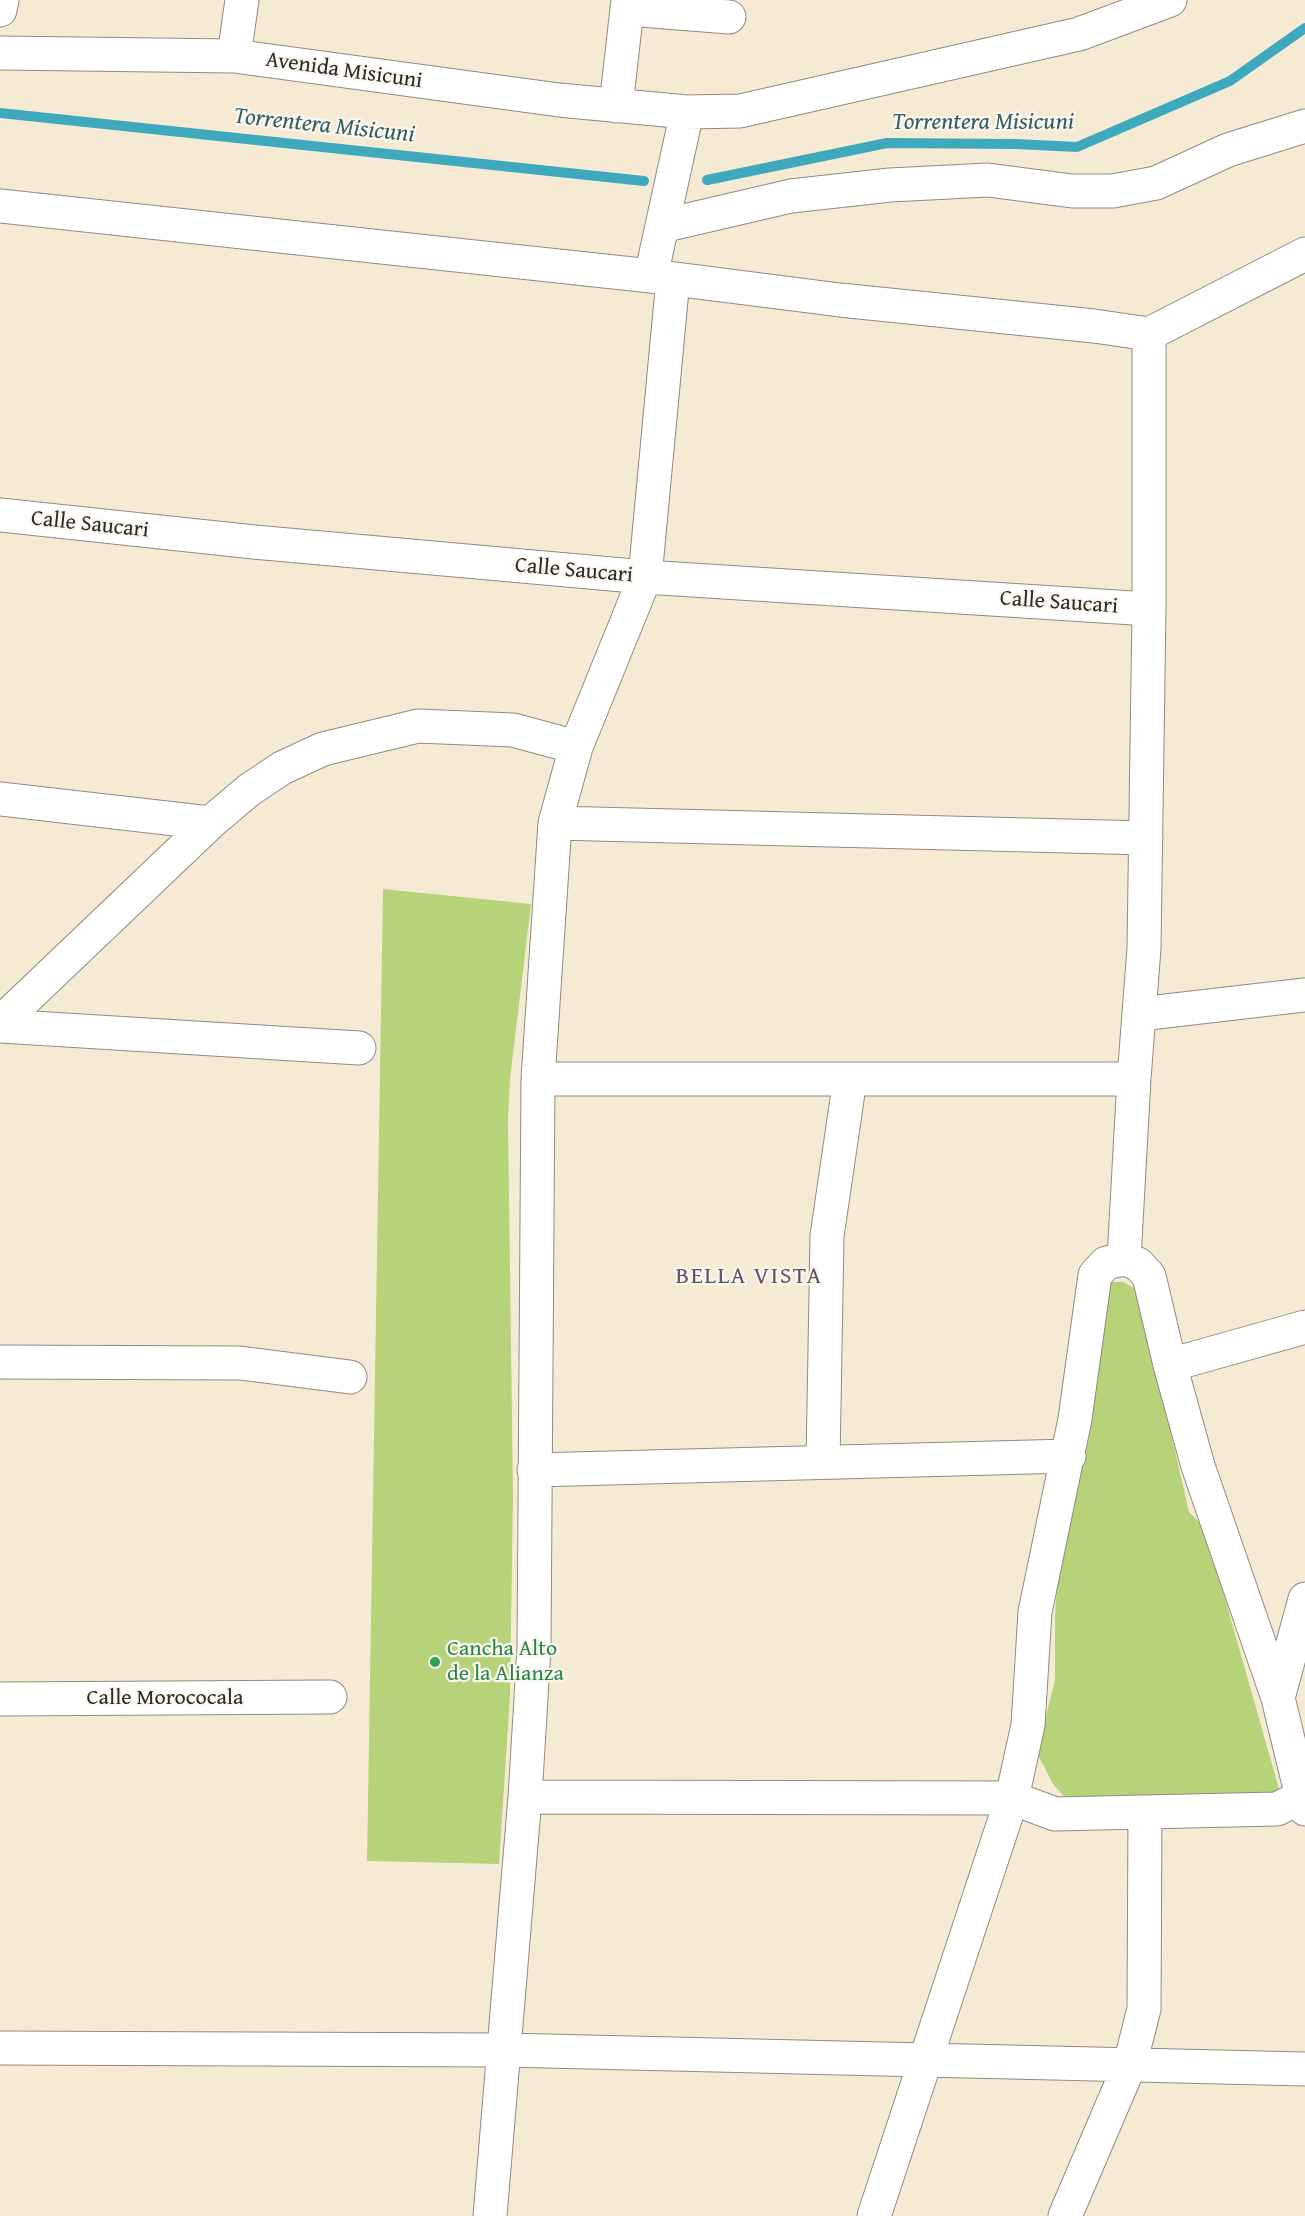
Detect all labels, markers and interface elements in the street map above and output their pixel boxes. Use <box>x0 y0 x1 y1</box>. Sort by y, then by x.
street label: Avenida Misicuni <box>264 47 424 95</box>
water label: Torrentera Misicuni <box>232 102 416 150</box>
water label: Torrentera Misicuni <box>892 109 1074 137</box>
street label: Calle Saucari <box>30 506 150 544</box>
street label: Calle Saucari <box>514 553 634 589</box>
street label: Calle Saucari <box>999 586 1119 620</box>
district label: BELLA VISTA <box>676 1263 822 1291</box>
place label: Cancha Alto de la Alianza <box>447 1636 564 1688</box>
marker: Cancha Alto de la Alianza <box>428 1655 442 1669</box>
street label: Calle Morococala <box>87 1685 243 1711</box>

